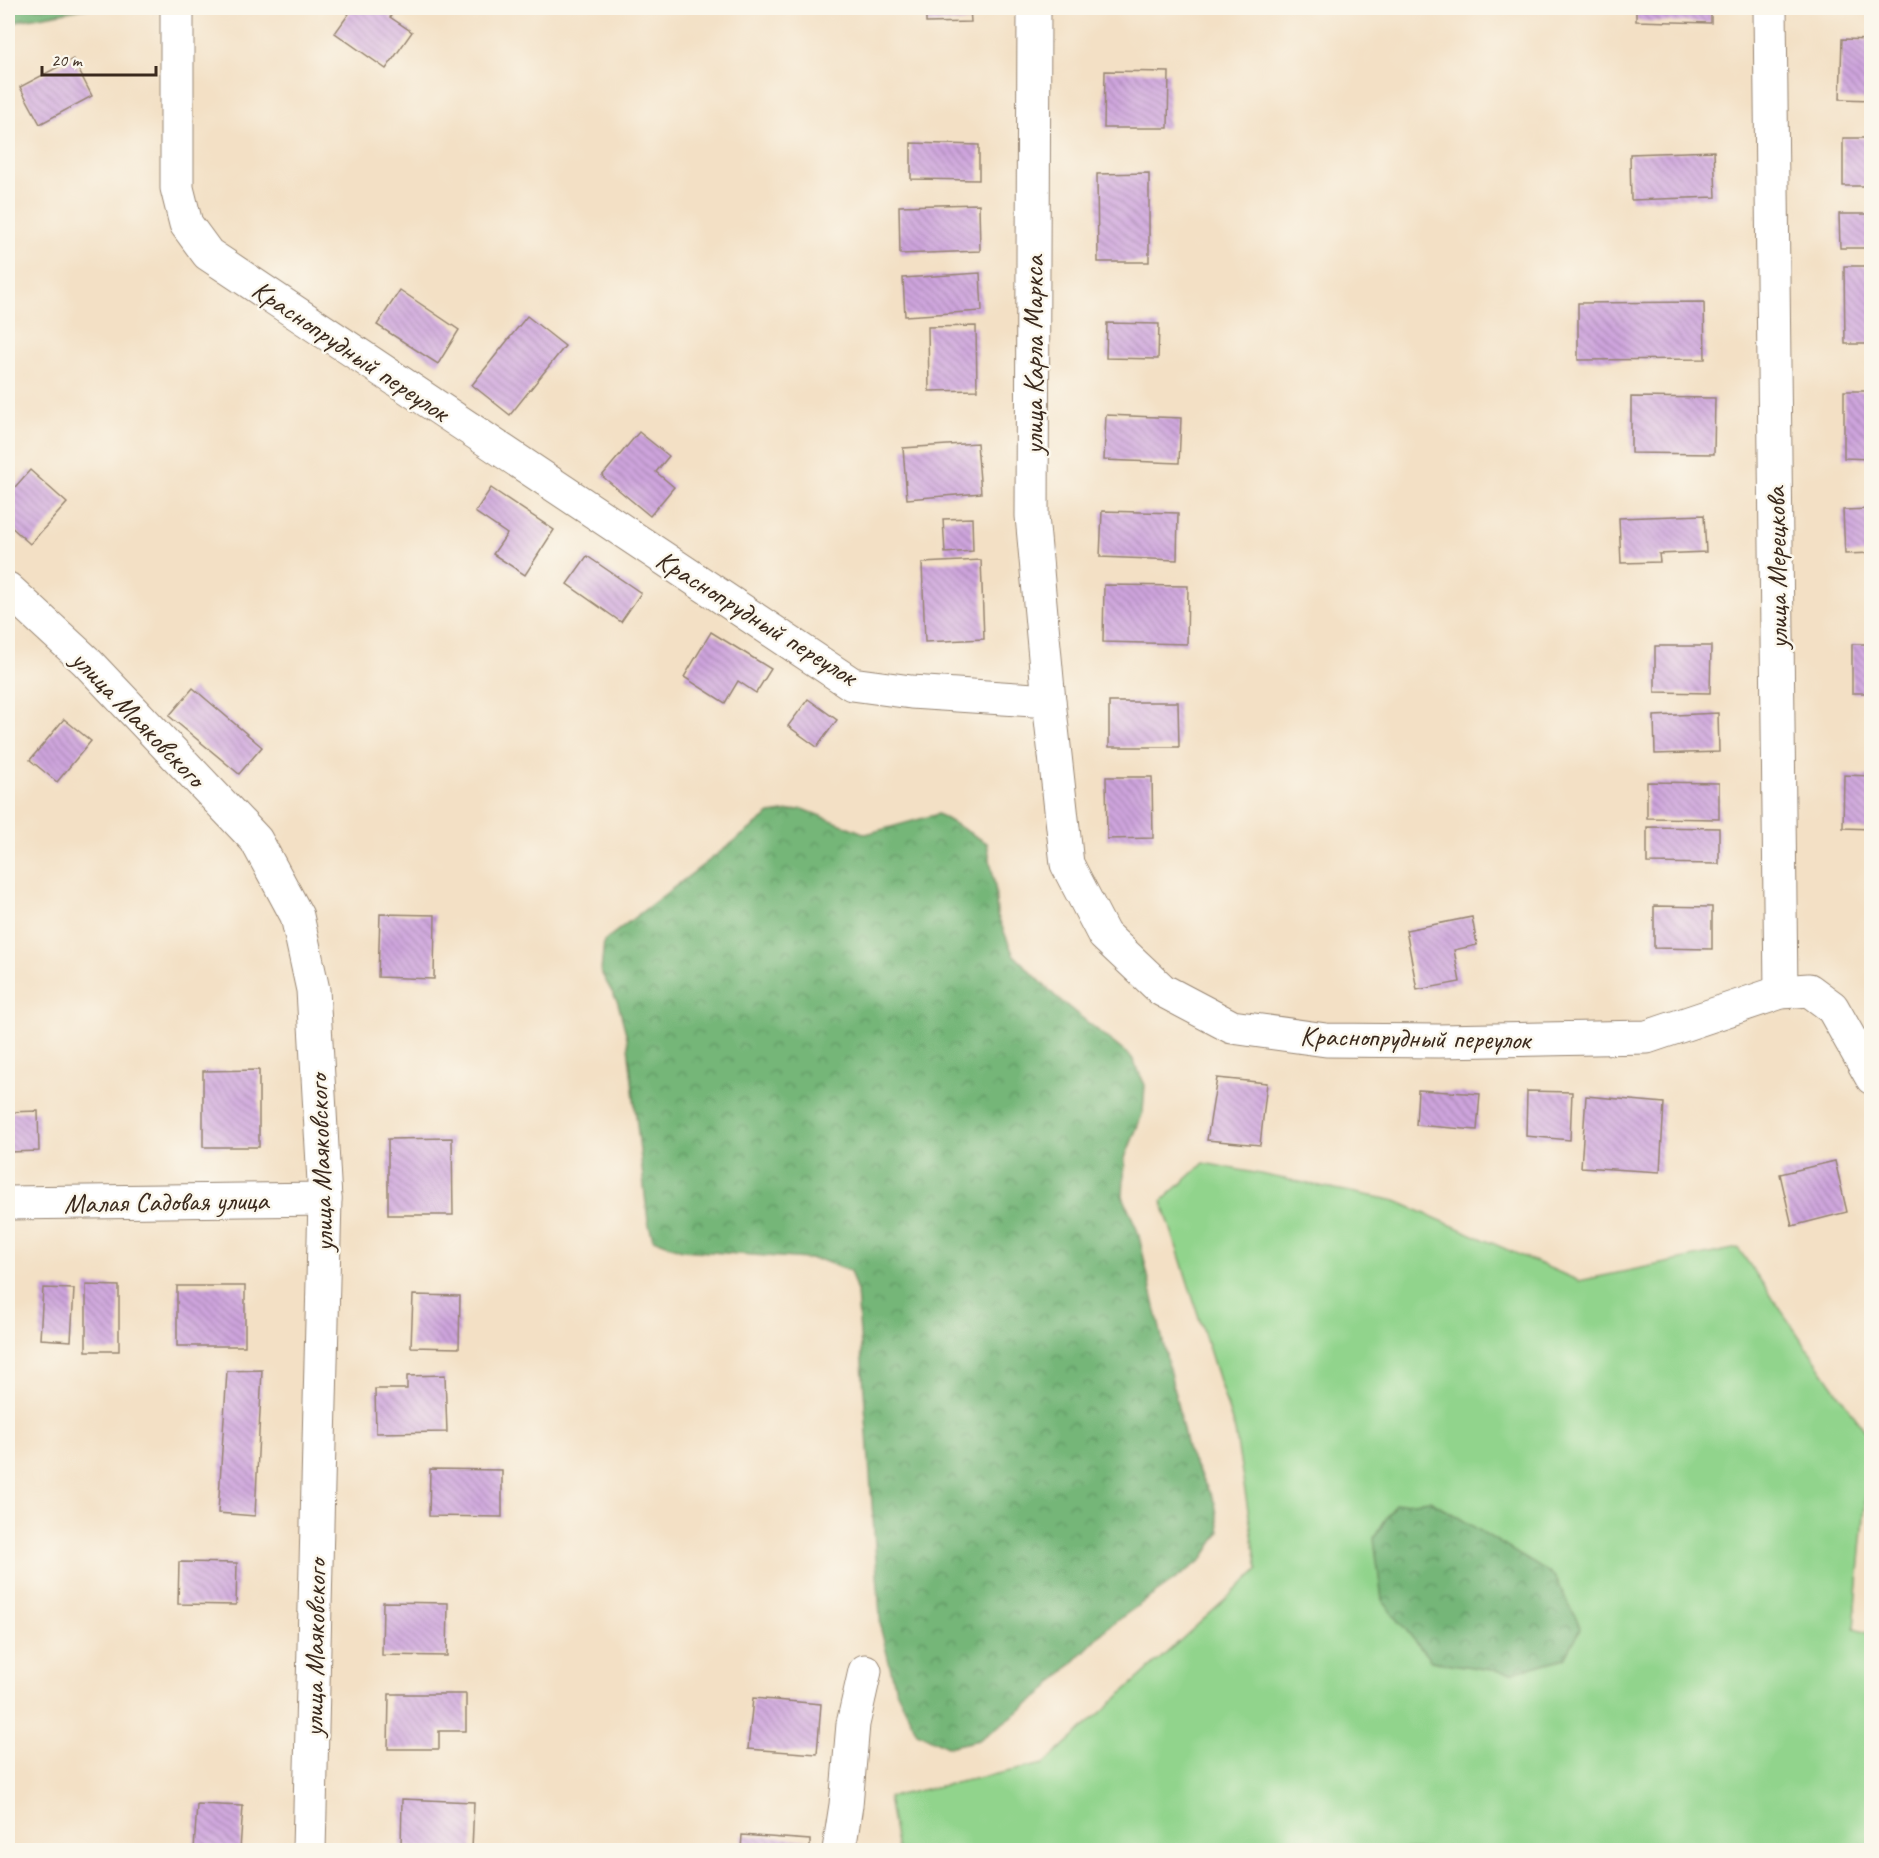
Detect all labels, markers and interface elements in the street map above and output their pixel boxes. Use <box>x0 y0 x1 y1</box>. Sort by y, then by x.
scale bar <box>42 39 156 77</box>
text: 20 m <box>51 49 84 71</box>
street label: улица Карла Маркса <box>1016 254 1051 456</box>
street label: Краснопрудный переулок <box>246 272 458 431</box>
street label: улица Мерецкова <box>1758 485 1795 651</box>
street label: Краснопрудный переулок <box>650 542 866 695</box>
street label: улица Маяковского <box>63 641 215 797</box>
street label: Краснопрудный переулок <box>1300 1018 1533 1057</box>
street label: улица Маяковского <box>300 1070 341 1254</box>
street label: Малая Садовая улица <box>63 1182 270 1221</box>
street label: улица Маяковского <box>295 1556 334 1739</box>

